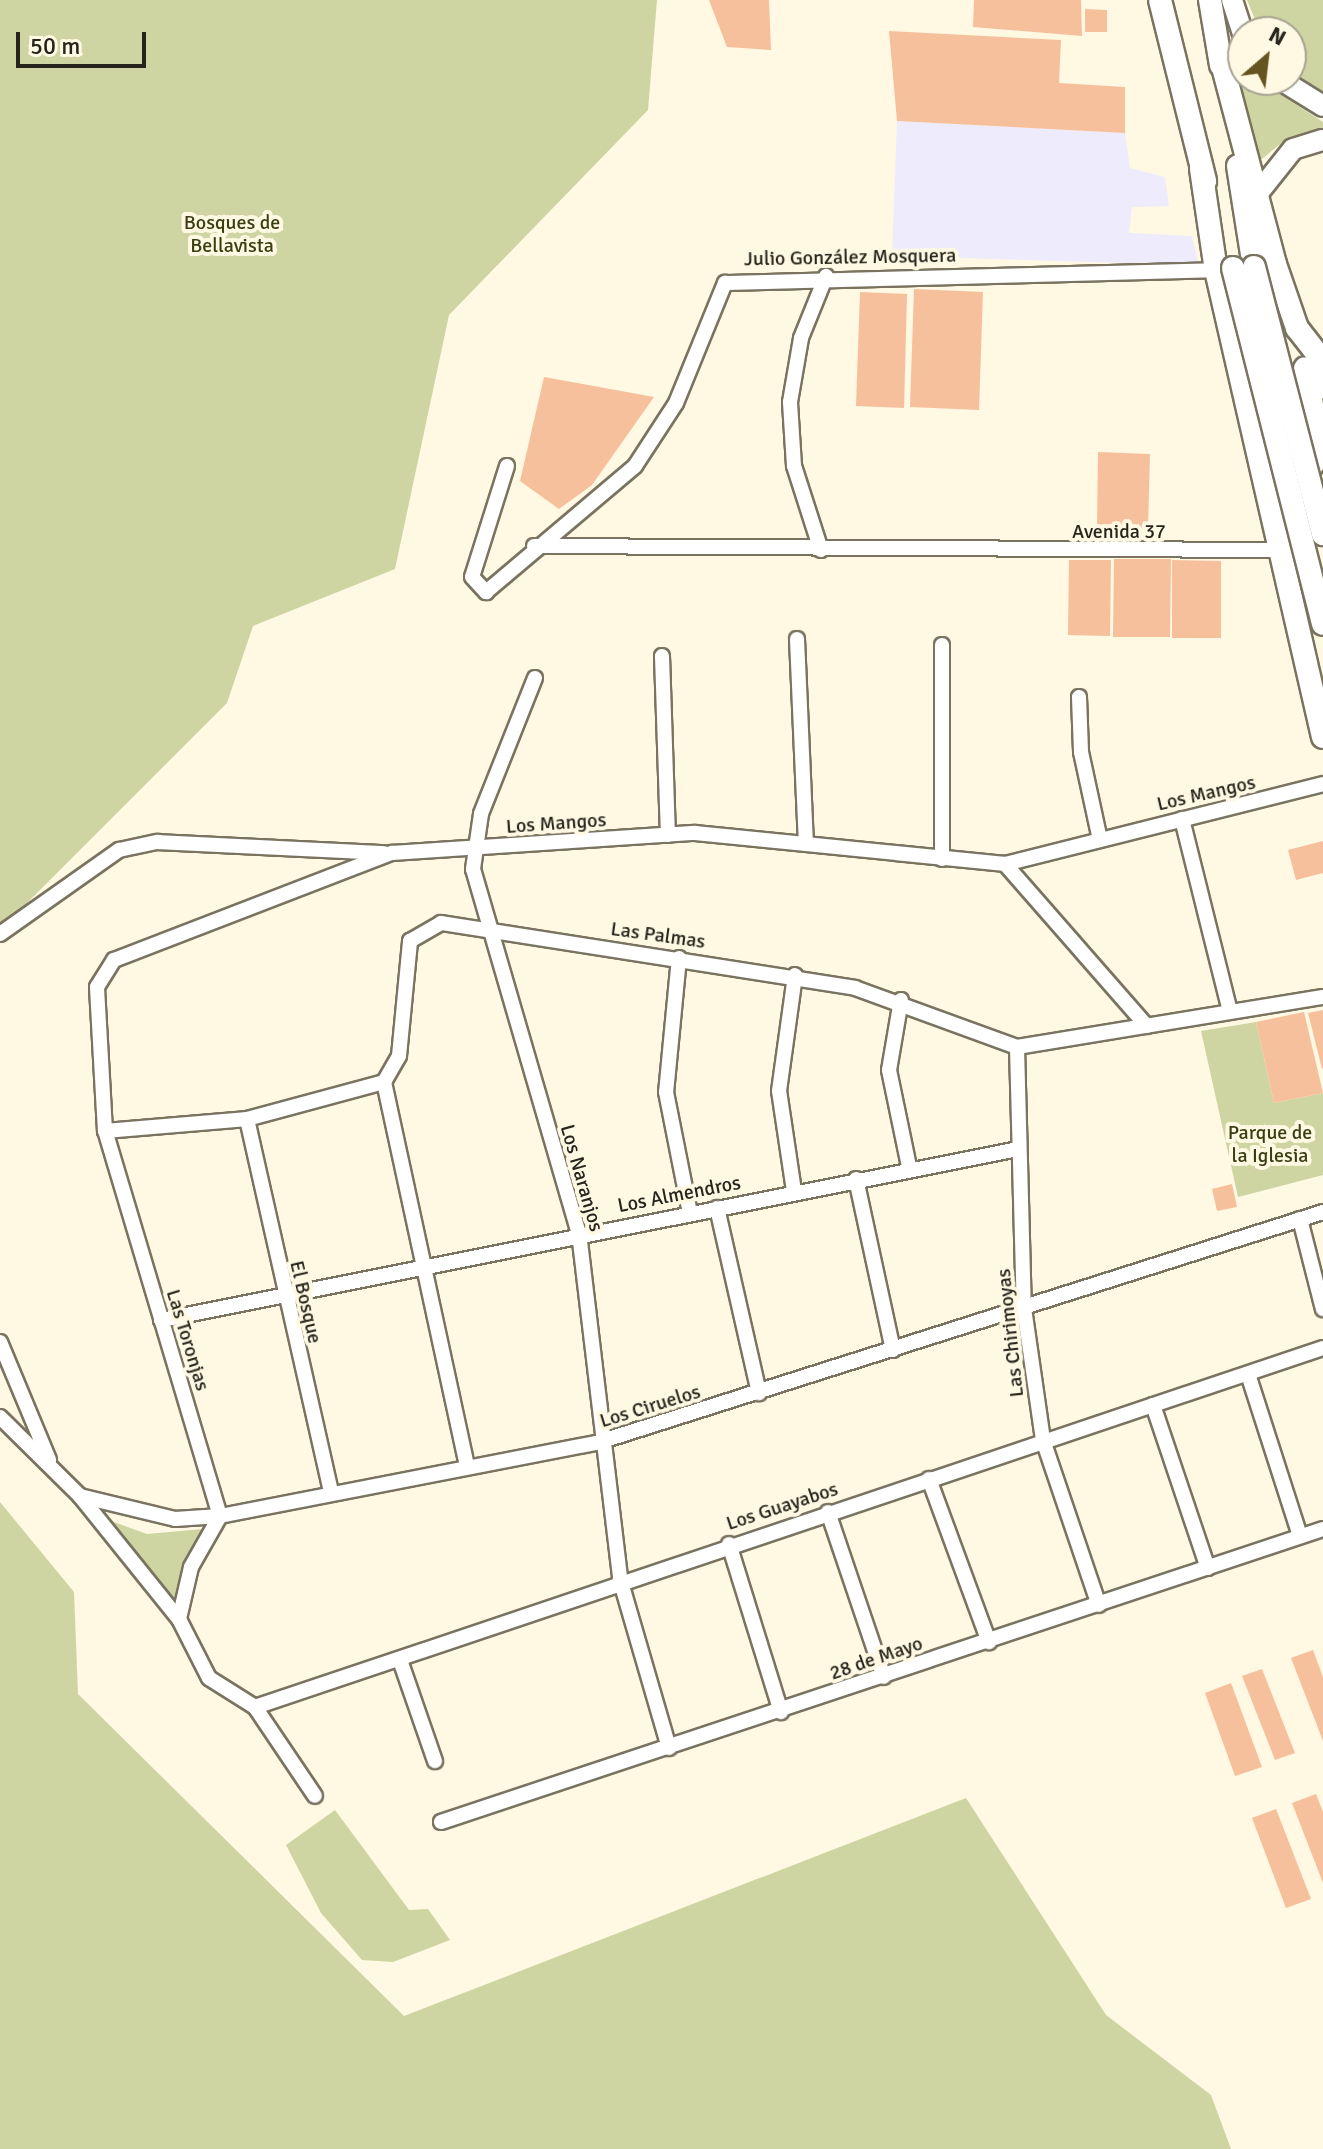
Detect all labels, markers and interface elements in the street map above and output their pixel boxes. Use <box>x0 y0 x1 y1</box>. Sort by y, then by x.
scale bar <box>20 16 150 66</box>
north arrow <box>1227 16 1307 96</box>
text: N <box>1264 21 1291 52</box>
text: 50 m <box>30 31 80 61</box>
park label: Bosques de Bellavista <box>184 210 280 257</box>
street label: Julio González Mosquera <box>744 243 956 271</box>
street label: Avenida 37 <box>1072 519 1166 543</box>
street label: Los Mangos <box>1154 770 1258 816</box>
street label: Los Mangos <box>505 808 607 838</box>
street label: Las Palmas <box>609 916 707 954</box>
park label: Parque de la Iglesia <box>1228 1121 1312 1168</box>
street label: Los Naranjos <box>555 1122 609 1234</box>
street label: Los Almendros <box>615 1170 743 1218</box>
street label: El Bosque <box>285 1258 327 1346</box>
street label: Las Chirimoyas <box>991 1268 1029 1398</box>
street label: Las Toronjas <box>161 1286 215 1394</box>
street label: Los Ciruelos <box>597 1379 703 1433</box>
street label: Los Guayabos <box>723 1477 841 1535</box>
street label: 28 de Mayo <box>826 1631 926 1685</box>

